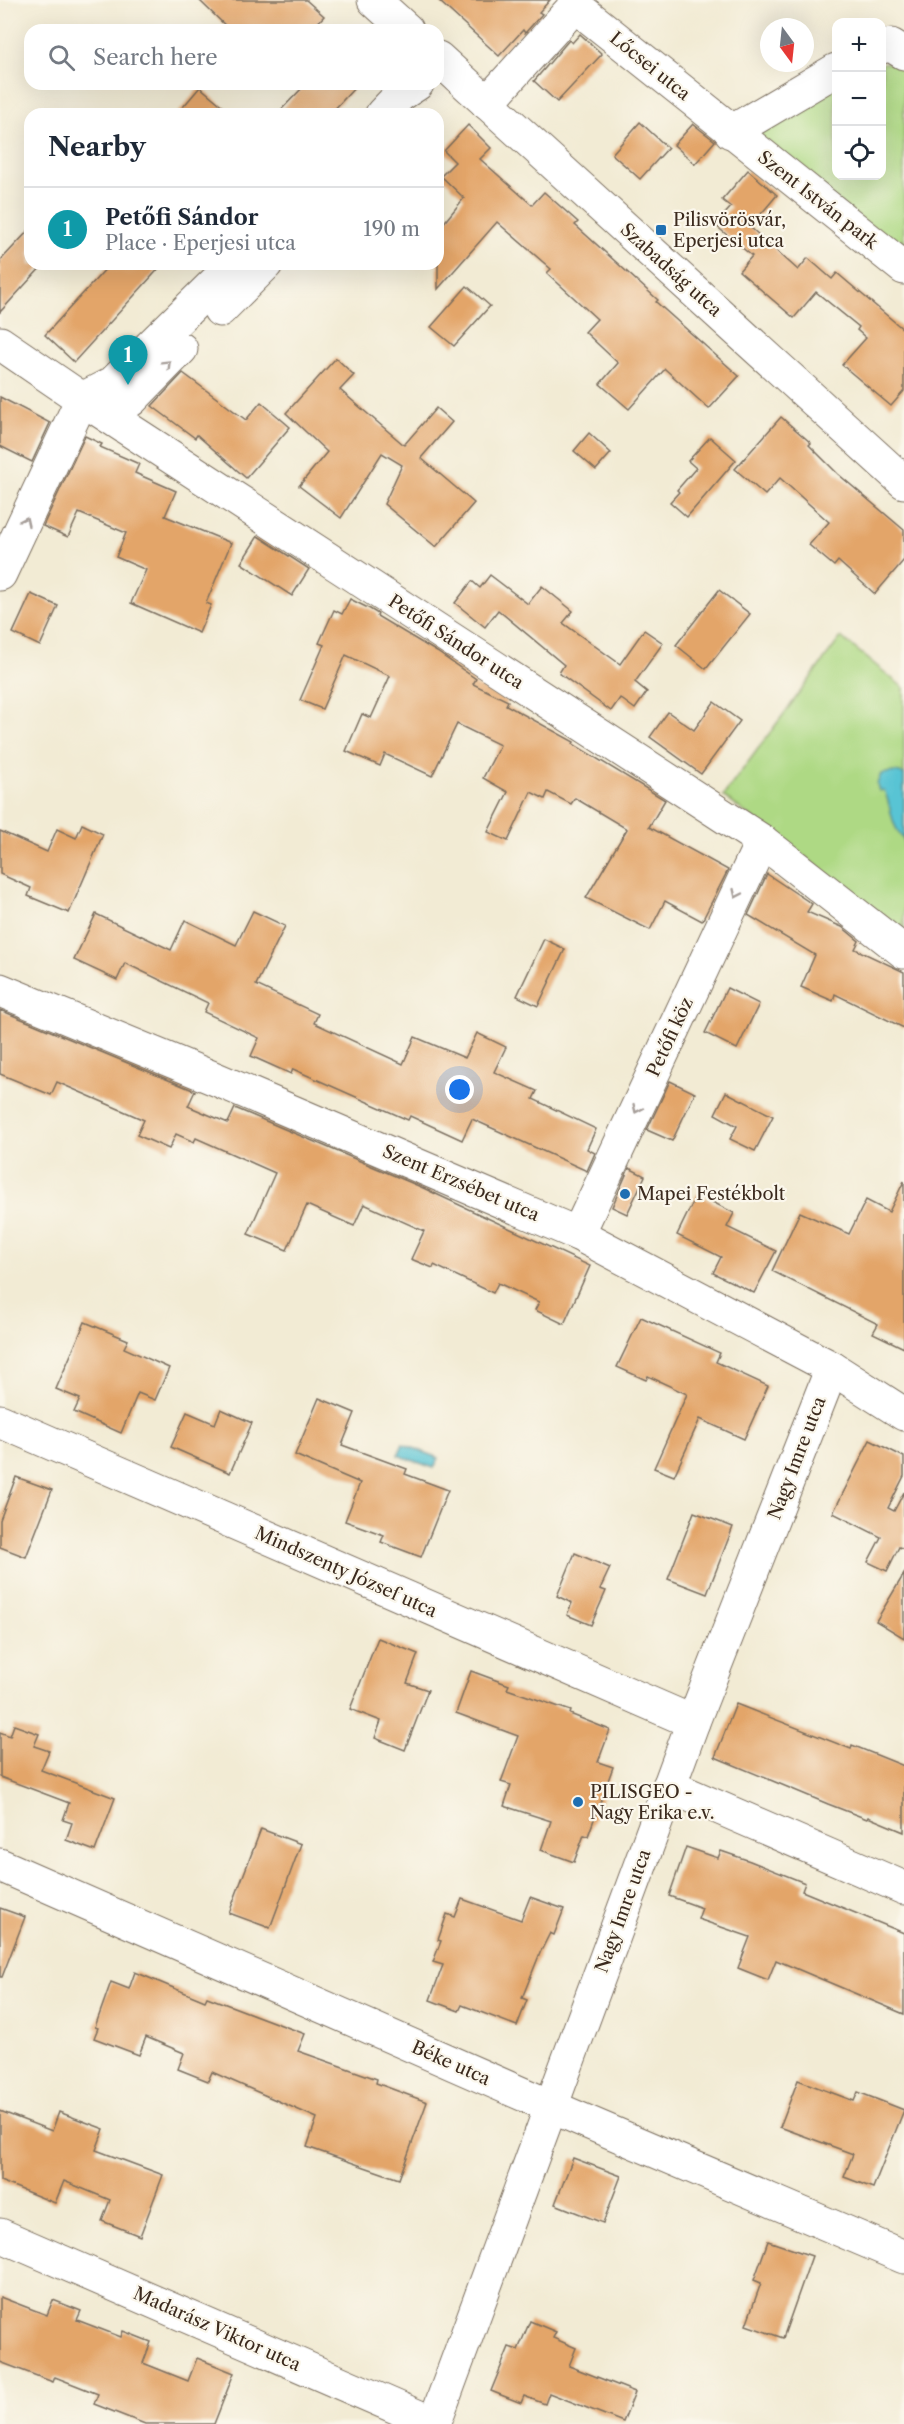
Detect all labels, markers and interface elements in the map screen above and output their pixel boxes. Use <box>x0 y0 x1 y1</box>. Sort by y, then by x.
north arrow <box>760 18 814 72</box>
map controls <box>832 18 886 180</box>
button: + <box>832 18 886 72</box>
search box <box>24 24 444 90</box>
street label: Lőcsei utca <box>605 27 695 105</box>
icon: search <box>45 41 78 74</box>
text: Search here <box>93 44 218 71</box>
button: − <box>832 72 886 126</box>
button: locate <box>832 126 886 180</box>
text: Nearby <box>48 131 146 163</box>
street label: Szent István park <box>753 146 884 255</box>
text: Petőfi Sándor <box>105 204 258 231</box>
place label: Pilisvörösvár, Eperjesi utca <box>673 209 786 252</box>
text: 1 <box>63 217 72 241</box>
text: 190 m <box>363 217 420 241</box>
street label: Szabadság utca <box>616 219 727 322</box>
marker: Pilisvörösvár, Eperjesi utca <box>654 223 668 237</box>
text: Place · Eperjesi utca <box>105 231 296 255</box>
pin: 1 <box>108 336 148 385</box>
one-way arrow <box>160 360 171 370</box>
one-way arrow <box>17 517 29 528</box>
street label: Petőfi Sándor utca <box>384 590 528 694</box>
one-way arrow <box>733 888 745 899</box>
street label: Petőfi köz <box>642 994 698 1080</box>
your location <box>445 1075 474 1104</box>
one-way arrow <box>632 1102 644 1113</box>
street label: Szent Erzsébet utca <box>379 1140 543 1226</box>
place label: Mapei Festékbolt <box>637 1183 786 1205</box>
marker: Mapei Festékbolt <box>618 1187 632 1201</box>
street label: Nagy Imre utca <box>763 1393 831 1523</box>
street label: Mindszenty József utca <box>252 1522 441 1622</box>
place label: PILISGEO - Nagy Erika e.v. <box>590 1781 714 1824</box>
marker: PILISGEO - Nagy Erika e.v. <box>571 1795 585 1809</box>
street label: Nagy Imre utca <box>590 1846 656 1976</box>
street label: Béke utca <box>408 2036 494 2090</box>
street label: Madarász Viktor utca <box>130 2282 305 2376</box>

